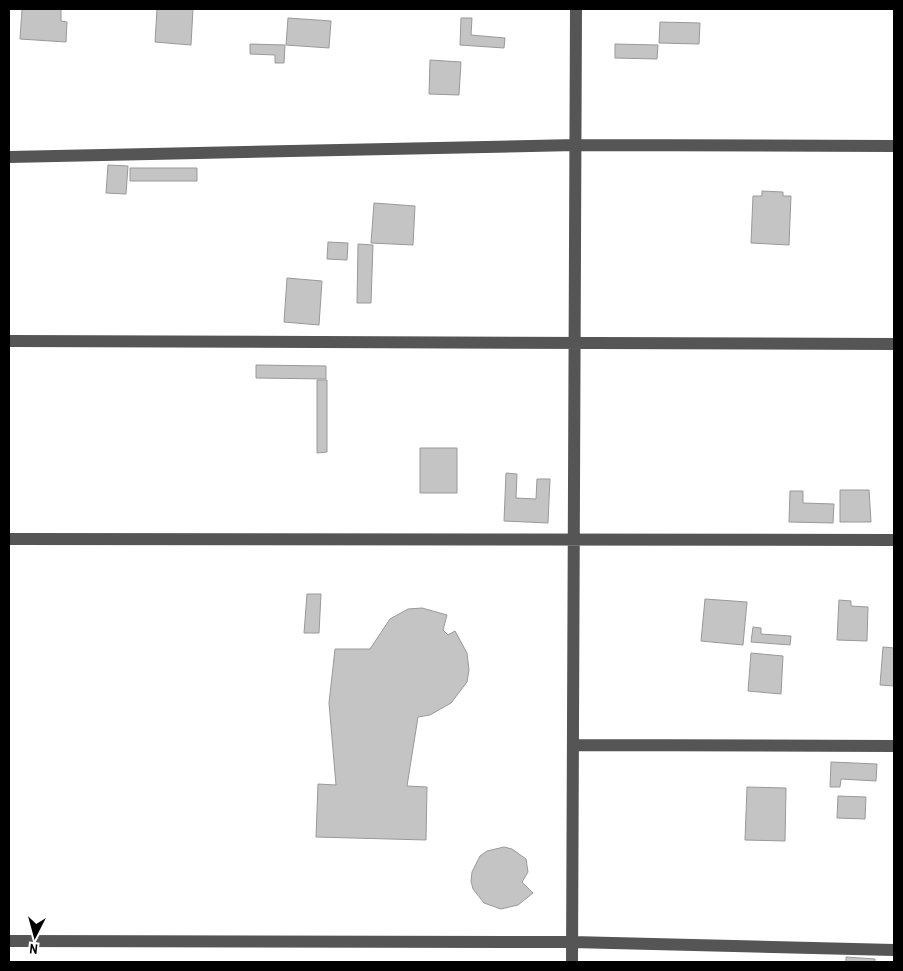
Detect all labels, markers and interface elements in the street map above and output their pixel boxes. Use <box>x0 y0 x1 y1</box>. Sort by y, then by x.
north arrow <box>10 911 60 961</box>
text: N <box>29 940 39 958</box>

